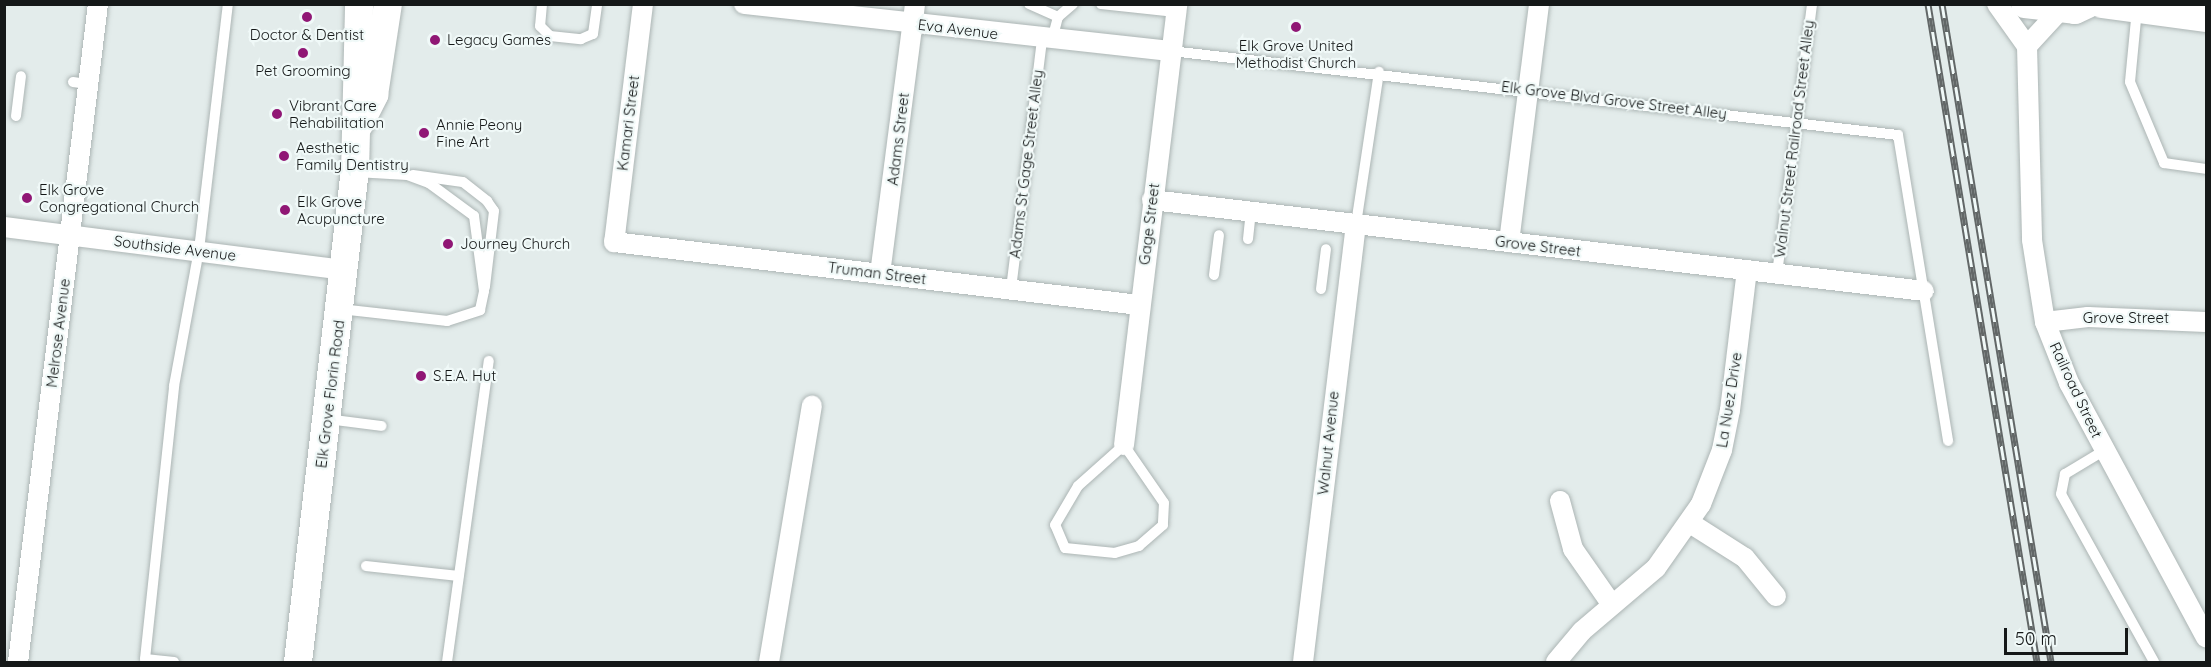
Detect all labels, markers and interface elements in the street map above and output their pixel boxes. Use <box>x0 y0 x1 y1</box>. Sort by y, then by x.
marker: Doctor & Dentist <box>300 10 314 24</box>
street label: Eva Avenue <box>917 15 999 43</box>
street label: Walnut Street Railroad Street Alley <box>1770 19 1818 259</box>
marker: Elk Grove United Methodist Church <box>1289 20 1303 34</box>
place label: Doctor & Dentist <box>250 26 364 44</box>
place label: Legacy Games <box>447 31 551 49</box>
marker: Legacy Games <box>428 33 442 47</box>
place label: Elk Grove United Methodist Church <box>1236 36 1356 71</box>
marker: Pet Grooming <box>296 46 310 60</box>
place label: Pet Grooming <box>255 62 351 80</box>
street label: Adams St Gage Street Alley <box>1005 69 1047 259</box>
street label: Kamari Street <box>613 74 643 172</box>
street label: Elk Grove Blvd Grove Street Alley <box>1500 77 1728 123</box>
street label: Adams Street <box>883 91 913 187</box>
place label: Vibrant Care Rehabilitation <box>289 96 384 131</box>
marker: Vibrant Care Rehabilitation <box>270 107 284 121</box>
place label: Annie Peony Fine Art <box>436 115 522 150</box>
marker: Annie Peony Fine Art <box>417 126 431 140</box>
place label: Aesthetic Family Dentistry <box>296 138 409 173</box>
marker: Aesthetic Family Dentistry <box>277 149 291 163</box>
place label: Elk Grove Congregational Church <box>39 180 199 215</box>
street label: Gage Street <box>1135 182 1163 266</box>
marker: Elk Grove Congregational Church <box>20 191 34 205</box>
place label: Elk Grove Acupuncture <box>297 192 385 227</box>
marker: Elk Grove Acupuncture <box>278 203 292 217</box>
street label: Southside Avenue <box>113 232 237 264</box>
street label: Grove Street <box>1494 232 1582 260</box>
place label: Journey Church <box>460 235 570 253</box>
marker: Journey Church <box>441 237 455 251</box>
street label: Truman Street <box>827 258 927 288</box>
street label: Melrose Avenue <box>42 277 74 389</box>
street label: Grove Street <box>2083 309 2169 327</box>
street label: Elk Grove Florin Road <box>312 319 348 469</box>
street label: Railroad Street <box>2046 339 2106 441</box>
street label: La Nuez Drive <box>1713 351 1745 449</box>
place label: S.E.A. Hut <box>433 367 496 385</box>
marker: S.E.A. Hut <box>414 369 428 383</box>
street label: Walnut Avenue <box>1314 390 1342 496</box>
scale bar <box>2007 616 2132 654</box>
text: 50 m <box>2015 627 2057 650</box>

